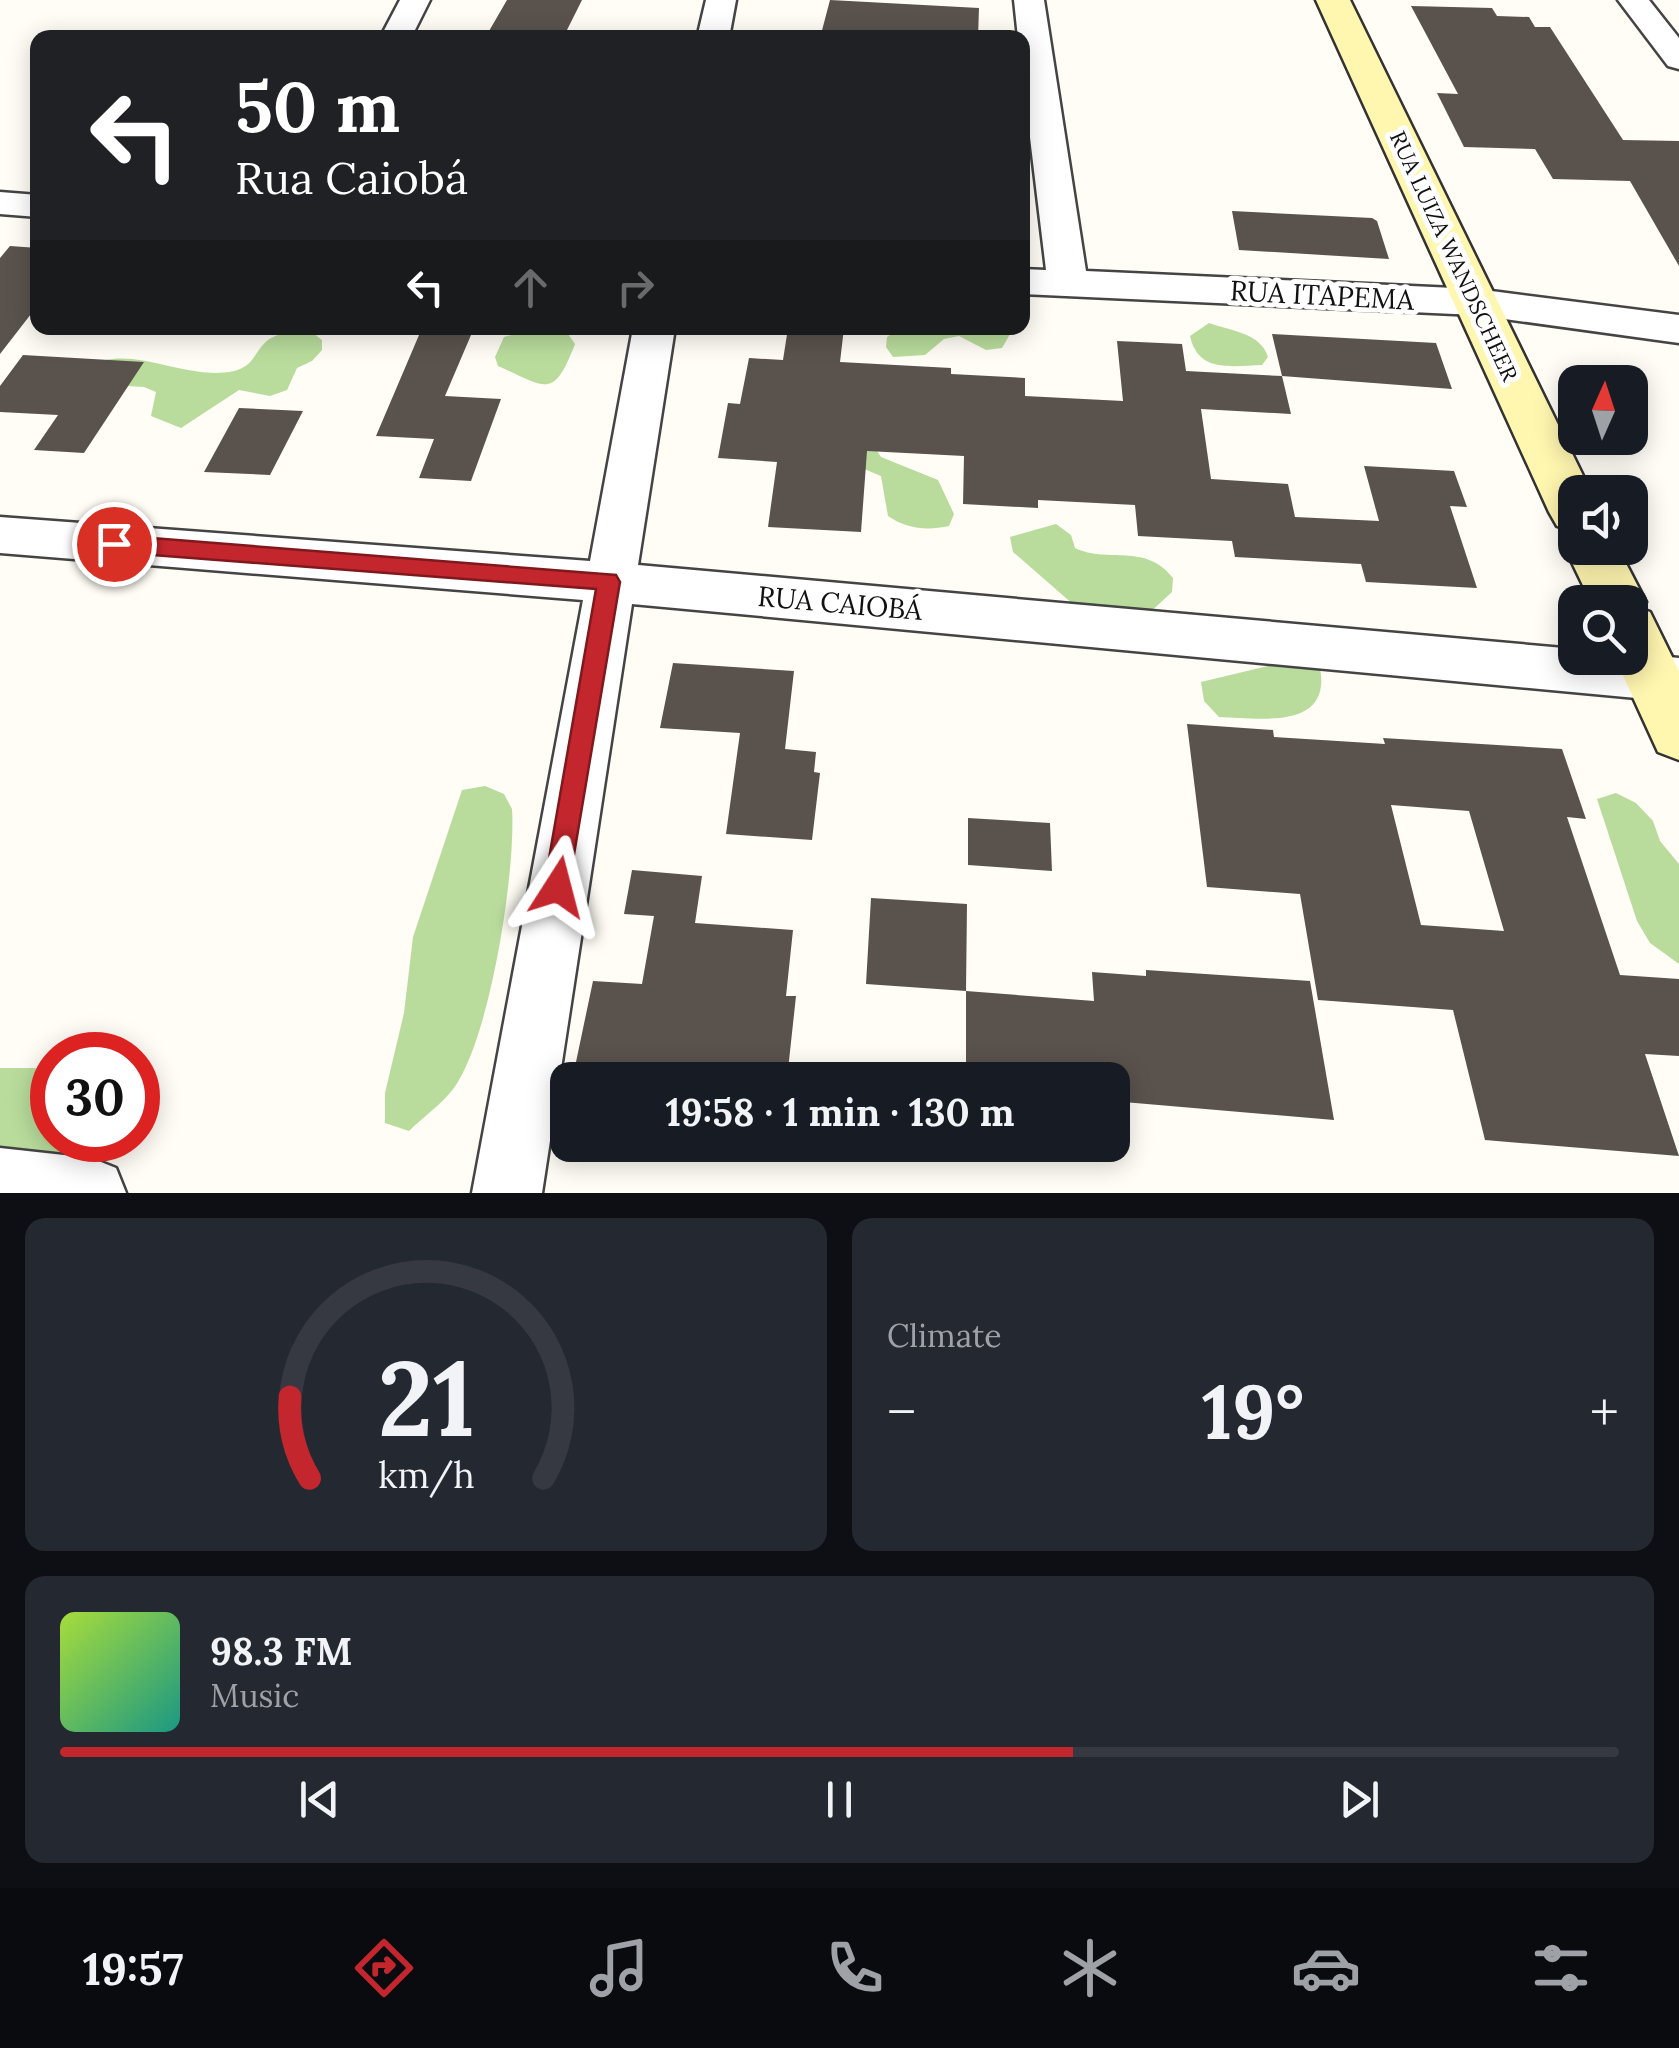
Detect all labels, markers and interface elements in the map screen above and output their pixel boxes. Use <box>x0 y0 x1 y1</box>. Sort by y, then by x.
text: 50 m <box>235 62 400 151</box>
icon: left <box>70 70 200 200</box>
street label: RUA LUIZA WANDSCHEER <box>1384 127 1524 386</box>
text: Rua Caiobá <box>235 149 468 206</box>
icon: left <box>398 260 453 315</box>
icon: ahead <box>503 260 558 315</box>
icon: right <box>608 260 663 315</box>
street label: RUA ITAPEMA <box>1229 272 1415 318</box>
north arrow <box>1558 365 1648 455</box>
map controls <box>1558 365 1648 675</box>
button: sound <box>1558 475 1648 565</box>
pin <box>72 502 157 587</box>
icon: arrive <box>87 517 142 572</box>
street label: RUA CAIOBÁ <box>756 578 924 628</box>
button: search <box>1558 585 1648 675</box>
position arrow <box>506 835 610 939</box>
speed limit sign: 30 <box>30 1032 160 1162</box>
text: 19:58 · 1 min · 130 m <box>665 1088 1015 1136</box>
text: Climate <box>887 1315 1002 1356</box>
text: 21 <box>377 1331 475 1464</box>
text: 19° <box>1202 1364 1304 1460</box>
text: − <box>887 1377 916 1447</box>
text: + <box>1590 1377 1619 1447</box>
text: km/h <box>378 1452 474 1498</box>
text: 98.3 FM <box>210 1627 352 1675</box>
text: Music <box>210 1675 299 1716</box>
icon: previous <box>292 1772 347 1827</box>
icon: pause <box>812 1772 867 1827</box>
icon: next <box>1332 1772 1387 1827</box>
icon: directions <box>349 1933 419 2003</box>
icon: music <box>584 1933 654 2003</box>
icon: phone <box>820 1933 890 2003</box>
icon: climate <box>1055 1933 1125 2003</box>
icon: car <box>1291 1933 1361 2003</box>
icon: filters <box>1526 1933 1596 2003</box>
text: 19:57 <box>83 1940 184 1997</box>

